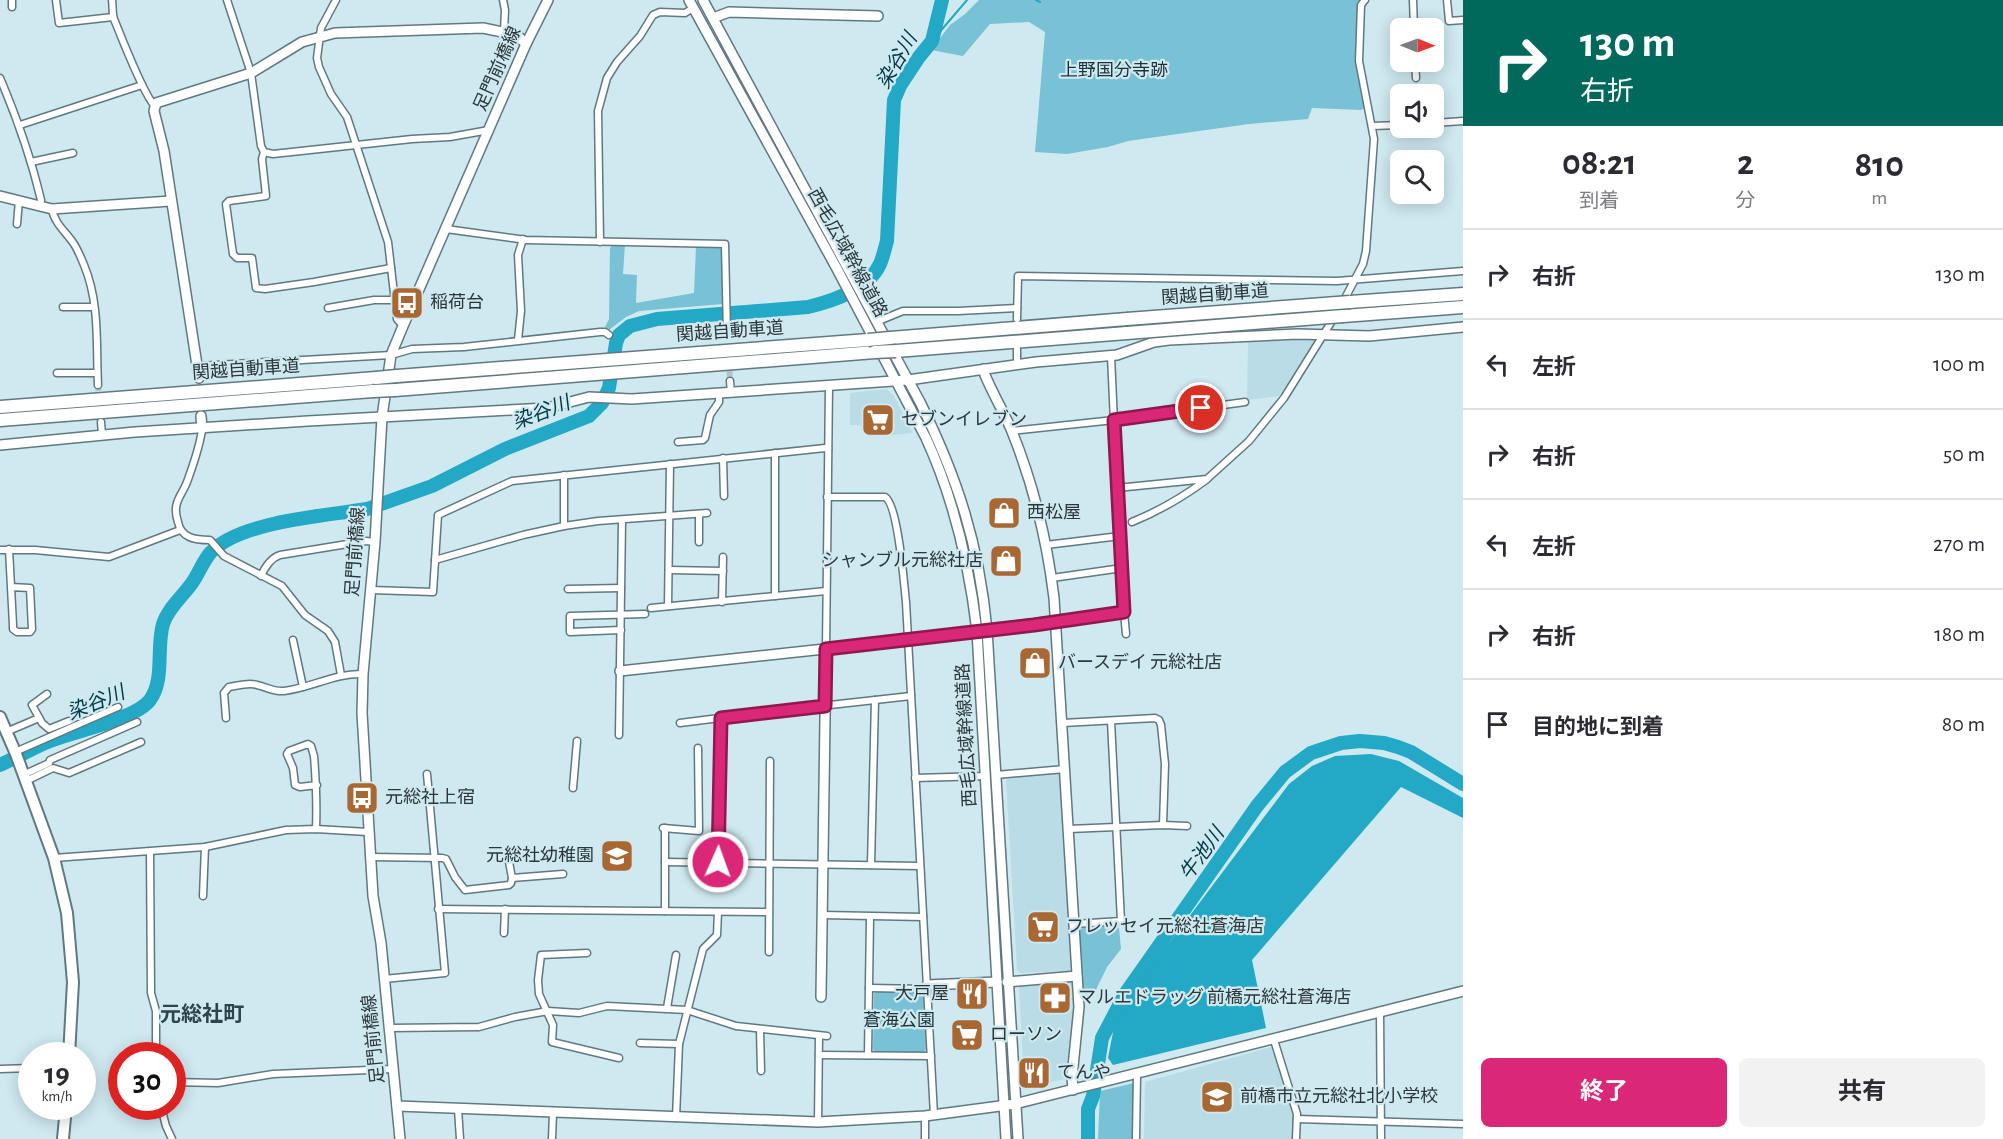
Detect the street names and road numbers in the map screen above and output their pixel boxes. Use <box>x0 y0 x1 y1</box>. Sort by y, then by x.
street label: 足門前橋線 <box>470 23 525 114</box>
street label: 西毛広域幹線道路 <box>804 185 892 320</box>
street label: 関越自動車道 <box>1160 280 1269 308</box>
street label: 関越自動車道 <box>675 317 784 345</box>
street label: 関越自動車道 <box>191 355 300 383</box>
street label: 足門前橋線 <box>342 506 368 598</box>
street label: 西毛広域幹線道路 <box>952 663 980 807</box>
street label: 足門前橋線 <box>358 993 388 1085</box>

